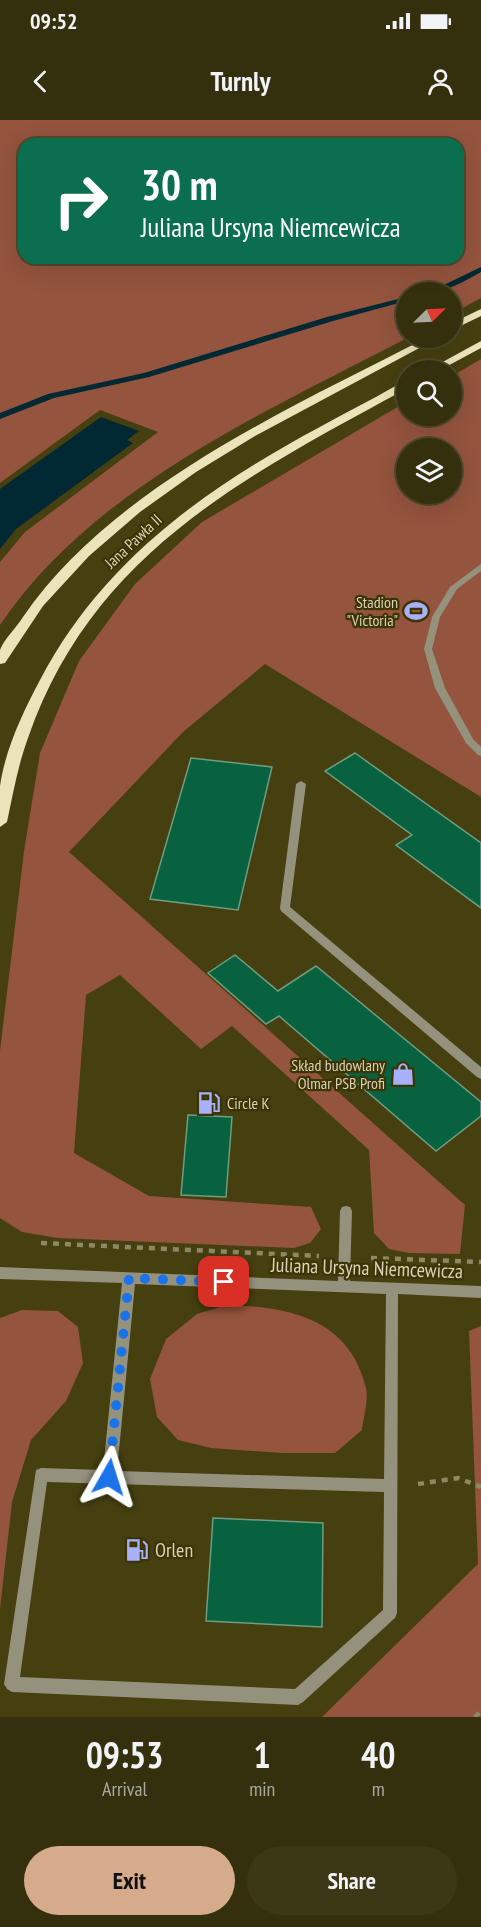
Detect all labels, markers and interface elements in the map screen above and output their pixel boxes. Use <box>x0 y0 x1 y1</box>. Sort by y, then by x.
text: 09:52 <box>30 7 78 35</box>
text: Turnly <box>211 64 270 98</box>
icon: back <box>24 65 57 98</box>
icon: person <box>424 65 457 98</box>
text: 30 m <box>141 157 218 212</box>
icon: right <box>42 162 120 240</box>
text: Juliana Ursyna Niemcewicza <box>141 210 400 244</box>
north arrow <box>396 282 462 348</box>
map controls <box>396 282 462 504</box>
button: search <box>396 360 462 426</box>
button: layers <box>396 438 462 504</box>
street label: Jana Pawła II <box>100 510 166 573</box>
place label: Stadion "Victoria" <box>346 592 398 630</box>
sports icon: Stadion "Victoria" <box>403 598 429 624</box>
place label: Skład budowlany Olmar PSB Profi <box>291 1055 385 1093</box>
shop icon: Skład budowlany Olmar PSB Profi <box>390 1061 416 1087</box>
fuel station icon: Circle K <box>196 1090 222 1116</box>
place label: Circle K <box>227 1093 270 1113</box>
street label: Juliana Ursyna Niemcewicza <box>270 1252 463 1284</box>
pin <box>198 1256 249 1307</box>
icon: arrive <box>207 1265 240 1298</box>
position arrow <box>77 1445 141 1509</box>
fuel station icon: Orlen <box>124 1537 150 1563</box>
place label: Orlen <box>155 1537 193 1563</box>
text: 09:53 <box>86 1731 164 1778</box>
text: 1 <box>254 1731 271 1778</box>
text: 40 <box>361 1731 395 1778</box>
text: Arrival <box>102 1776 147 1802</box>
text: min <box>249 1776 275 1802</box>
text: m <box>372 1776 385 1802</box>
button: Exit <box>24 1846 235 1915</box>
button: Share <box>247 1846 457 1915</box>

